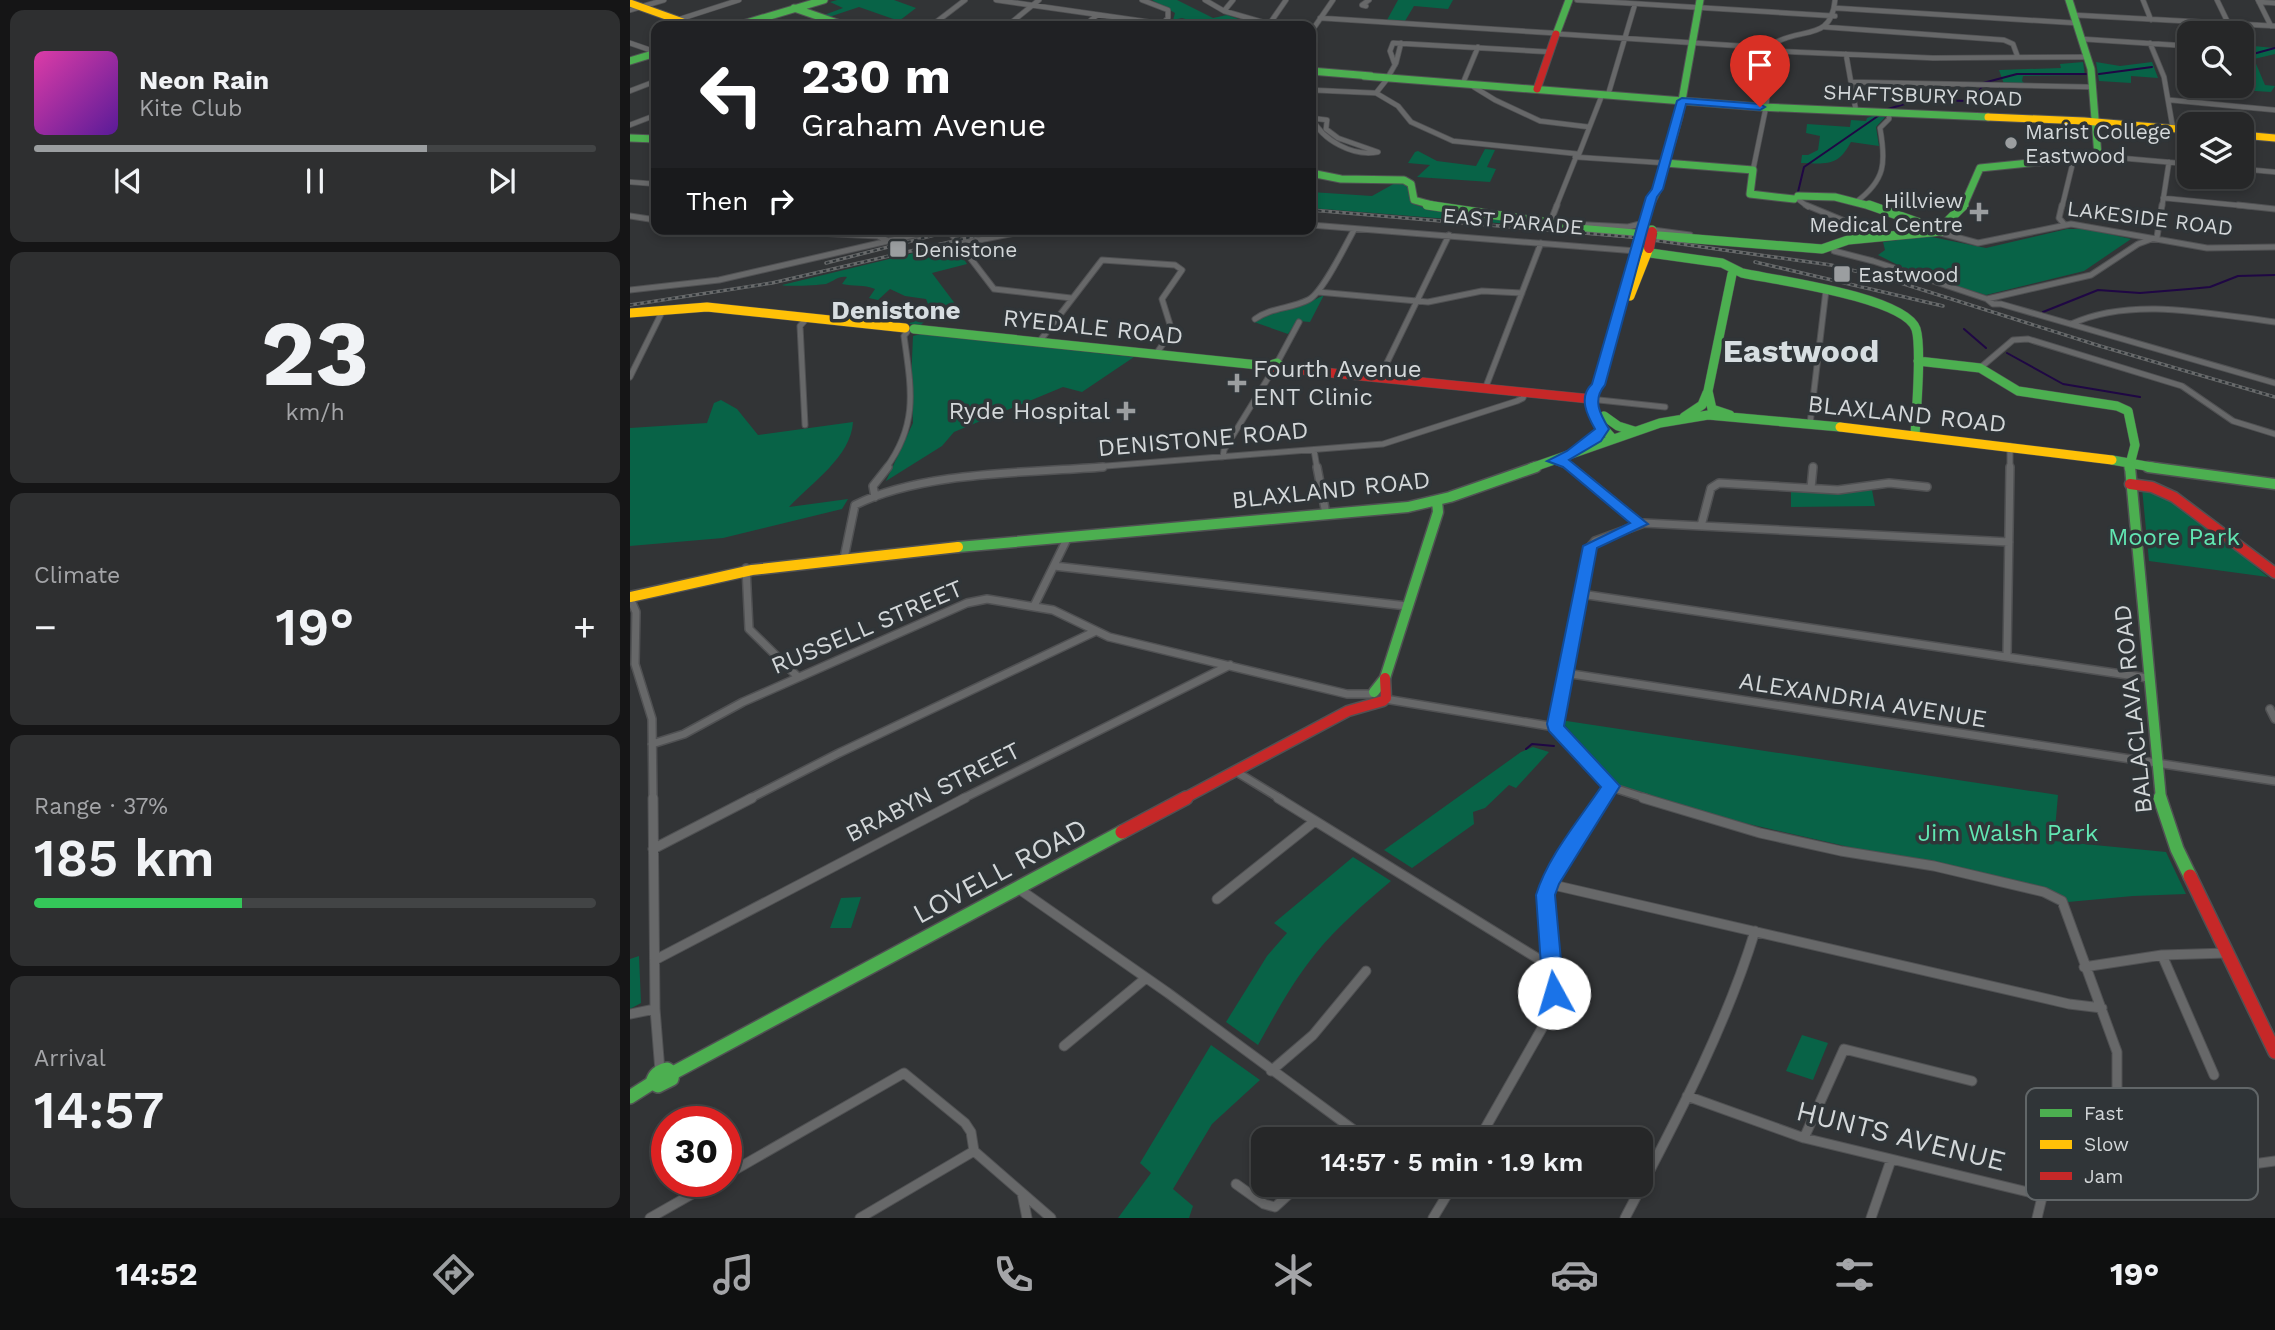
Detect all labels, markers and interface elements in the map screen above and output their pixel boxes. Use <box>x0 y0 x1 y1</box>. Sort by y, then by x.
map controls <box>2177 21 2254 189</box>
button: search <box>2177 21 2254 98</box>
pin <box>1730 35 1790 107</box>
icon: arrive <box>1741 46 1779 84</box>
text: 230 m <box>801 47 951 105</box>
icon: left <box>686 49 777 140</box>
text: Neon Rain <box>139 65 269 95</box>
street label: SHAFTSBURY ROAD <box>1823 79 2023 111</box>
text: Kite Club <box>139 95 242 122</box>
text: Graham Avenue <box>801 106 1046 144</box>
button: layers <box>2177 112 2254 189</box>
place label: Marist College Eastwood <box>2025 119 2171 168</box>
marker: Marist College Eastwood <box>2003 135 2019 151</box>
icon: previous <box>109 162 147 200</box>
icon: pause <box>296 162 334 200</box>
icon: next <box>483 162 521 200</box>
icon: right <box>762 182 800 220</box>
text: Then <box>686 186 748 216</box>
place label: Hillview Medical Centre <box>1809 188 1963 237</box>
street label: LAKESIDE ROAD <box>2066 195 2234 241</box>
street label: EAST PARADE <box>1442 202 1584 240</box>
marker: Hillview Medical Centre <box>1969 202 1989 222</box>
place label: Denistone <box>914 237 1017 262</box>
marker: Denistone <box>888 239 908 259</box>
place label: Eastwood <box>1858 262 1959 287</box>
marker: Eastwood <box>1832 264 1852 284</box>
district label: Denistone <box>831 295 961 325</box>
text: 23 <box>261 300 369 407</box>
street label: RYEDALE ROAD <box>1002 304 1184 350</box>
district label: Eastwood <box>1723 332 1879 370</box>
place label: Fourth Avenue ENT Clinic <box>1253 355 1422 411</box>
marker: Fourth Avenue ENT Clinic <box>1227 373 1247 393</box>
street label: BLAXLAND ROAD <box>1806 390 2008 438</box>
place label: Ryde Hospital <box>949 397 1111 425</box>
text: km/h <box>285 399 345 426</box>
marker: Ryde Hospital <box>1116 401 1136 421</box>
street label: DENISTONE ROAD <box>1096 416 1310 462</box>
street label: BLAXLAND ROAD <box>1230 466 1432 514</box>
park label: Moore Park <box>2108 523 2240 551</box>
text: Climate <box>34 562 120 589</box>
street label: RUSSELL STREET <box>767 574 967 680</box>
text: 19° <box>276 597 354 658</box>
street label: BALACLAVA ROAD <box>2108 603 2158 815</box>
text: − <box>34 605 57 649</box>
text: + <box>573 605 596 649</box>
street label: ALEXANDRIA AVENUE <box>1737 667 1989 733</box>
street label: BRABYN STREET <box>841 736 1025 848</box>
text: Range · 37% <box>34 793 168 820</box>
street label: LOVELL ROAD <box>907 811 1093 931</box>
park label: Jim Walsh Park <box>1918 819 2099 847</box>
text: 185 km <box>34 828 215 889</box>
position arrow <box>1517 956 1591 1030</box>
text: Arrival <box>34 1045 106 1072</box>
text: 14:57 <box>34 1080 164 1141</box>
legend <box>2026 1088 2258 1200</box>
street label: HUNTS AVENUE <box>1793 1094 2009 1178</box>
text: Fast <box>2084 1102 2123 1125</box>
speed limit sign: 30 <box>651 1106 742 1197</box>
text: Slow <box>2084 1133 2129 1156</box>
text: 14:57 · 5 min · 1.9 km <box>1321 1147 1583 1177</box>
text: Jam <box>2084 1165 2123 1188</box>
icon: directions <box>429 1250 478 1299</box>
icon: music <box>709 1250 758 1299</box>
icon: phone <box>989 1250 1038 1299</box>
icon: climate <box>1269 1250 1318 1299</box>
icon: car <box>1550 1250 1599 1299</box>
icon: filters <box>1830 1250 1879 1299</box>
text: 14:52 <box>116 1255 197 1293</box>
text: 19° <box>2110 1255 2159 1293</box>

